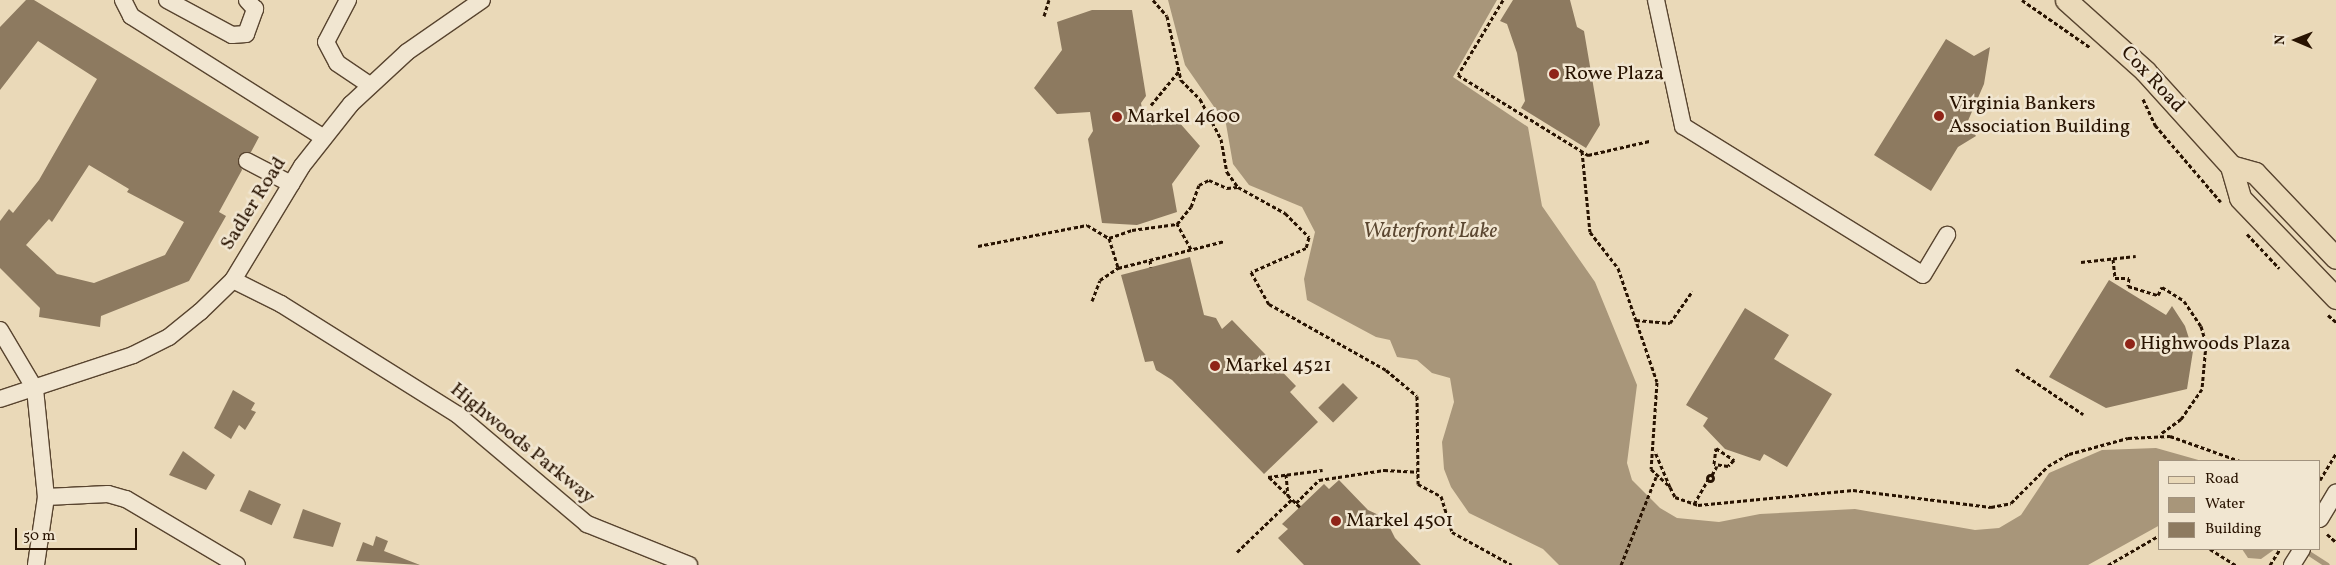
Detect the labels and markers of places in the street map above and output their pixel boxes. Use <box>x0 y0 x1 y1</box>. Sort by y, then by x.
place label: Rowe Plaza <box>1564 62 1664 86</box>
marker: Rowe Plaza <box>1548 68 1560 80</box>
place label: Virginia Bankers Association Building <box>1949 92 2130 139</box>
place label: Markel 4600 <box>1127 105 1240 129</box>
marker: Virginia Bankers Association Building <box>1933 110 1945 122</box>
marker: Markel 4600 <box>1111 111 1123 123</box>
place label: Highwoods Plaza <box>2140 332 2290 356</box>
marker: Highwoods Plaza <box>2124 338 2136 350</box>
place label: Markel 4521 <box>1225 354 1331 378</box>
marker: Markel 4521 <box>1209 360 1221 372</box>
place label: Markel 4501 <box>1346 509 1453 533</box>
marker: Markel 4501 <box>1330 515 1342 527</box>

